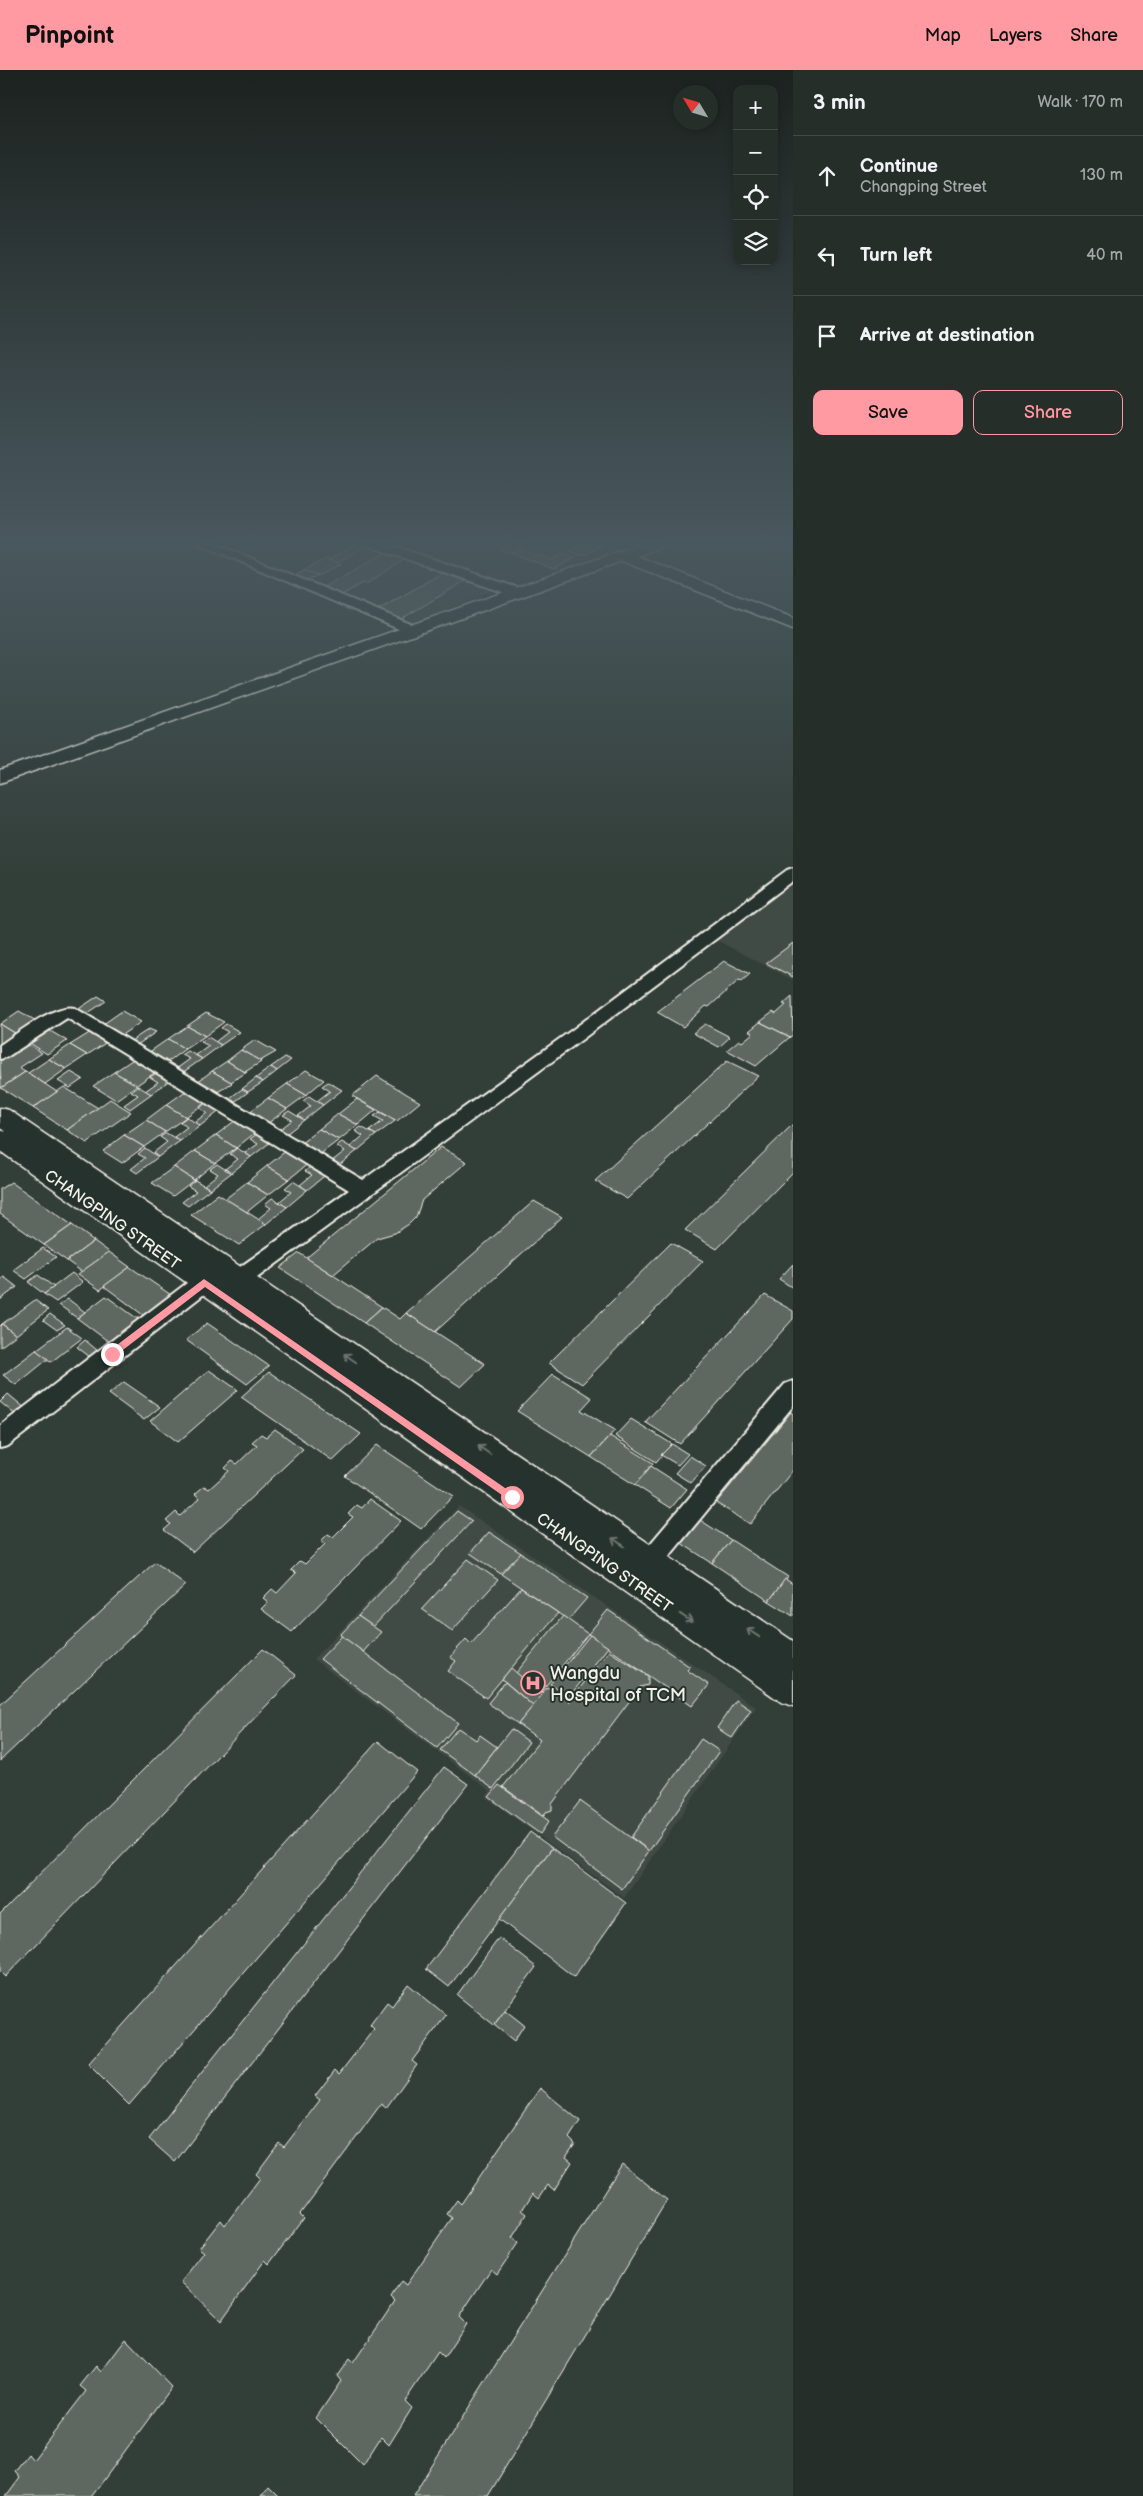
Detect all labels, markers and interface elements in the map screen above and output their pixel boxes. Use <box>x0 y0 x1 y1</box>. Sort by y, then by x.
text: Pinpoint <box>25 21 114 50</box>
text: Map <box>925 25 961 46</box>
text: Layers <box>989 25 1042 46</box>
text: Share <box>1070 25 1118 46</box>
north arrow <box>673 85 718 130</box>
map controls <box>733 85 778 265</box>
button: + <box>733 85 778 130</box>
text: 3 min <box>813 90 866 115</box>
text: Walk · 170 m <box>1037 93 1123 112</box>
button: − <box>733 130 778 175</box>
text: Continue <box>860 155 938 178</box>
icon: ahead <box>813 162 841 190</box>
text: 130 m <box>1080 166 1123 185</box>
button: locate <box>733 175 778 220</box>
text: Changping Street <box>860 178 987 197</box>
button: layers <box>733 220 778 265</box>
icon: left <box>813 242 841 270</box>
text: Turn left <box>860 244 932 267</box>
text: 40 m <box>1086 246 1123 265</box>
icon: arrive <box>813 322 841 350</box>
text: Arrive at destination <box>860 324 1035 347</box>
button: Save <box>813 390 963 435</box>
button: Share <box>973 390 1123 435</box>
street label: CHANGPING STREET <box>41 1166 184 1274</box>
route end <box>101 1343 124 1366</box>
one-way arrow <box>343 1353 357 1363</box>
one-way arrow <box>477 1445 491 1455</box>
route start <box>501 1486 524 1509</box>
street label: CHANGPING STREET <box>533 1509 676 1617</box>
one-way arrow <box>611 1537 625 1547</box>
one-way arrow <box>679 1613 693 1623</box>
one-way arrow <box>746 1628 760 1638</box>
place label: Wangdu Hospital of TCM <box>550 1662 686 1707</box>
hospital icon: Wangdu Hospital of TCM <box>520 1670 546 1696</box>

